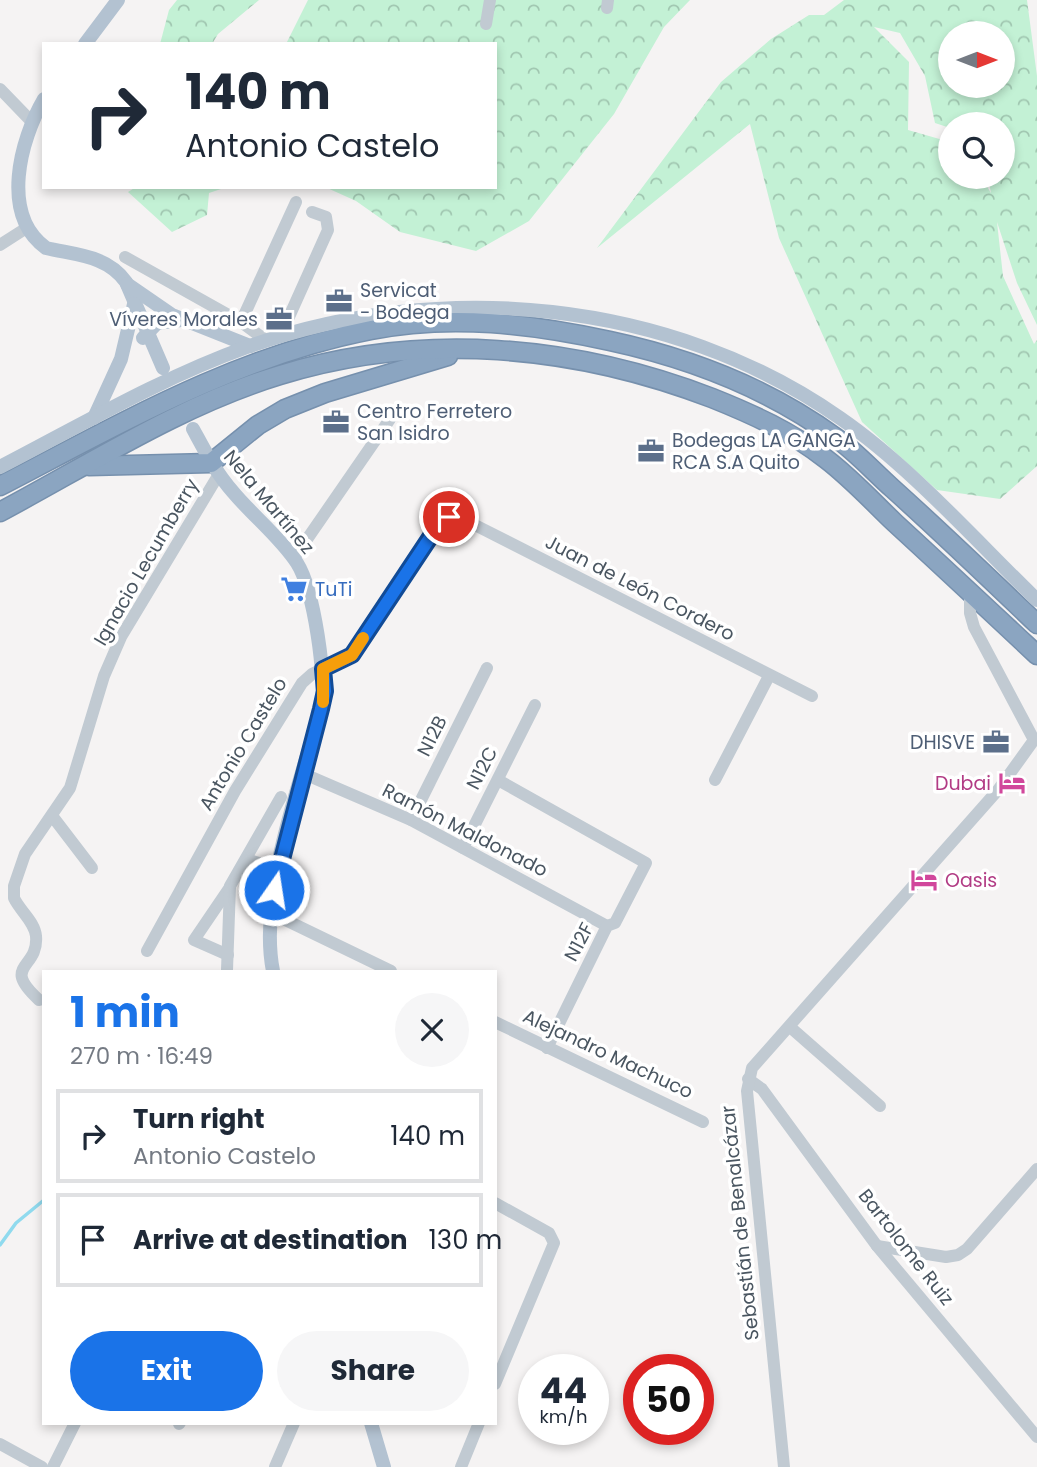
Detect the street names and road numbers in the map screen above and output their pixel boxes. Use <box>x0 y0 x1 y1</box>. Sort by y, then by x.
street label: Nela Martínez <box>217 444 321 560</box>
street label: Ignacio Lecumberry <box>87 473 205 650</box>
street label: Juan de León Cordero <box>541 528 739 648</box>
street label: Antonio Castelo <box>193 672 293 816</box>
street label: N12B <box>410 711 454 761</box>
street label: N12C <box>460 742 504 794</box>
street label: Ramón Maldonado <box>378 777 552 883</box>
street label: N12F <box>558 918 600 966</box>
street label: Alejandro Machuco <box>519 1003 697 1105</box>
street label: Sebastián de Benalcázar <box>714 1104 766 1342</box>
street label: Bartolome Ruiz <box>852 1183 960 1311</box>

